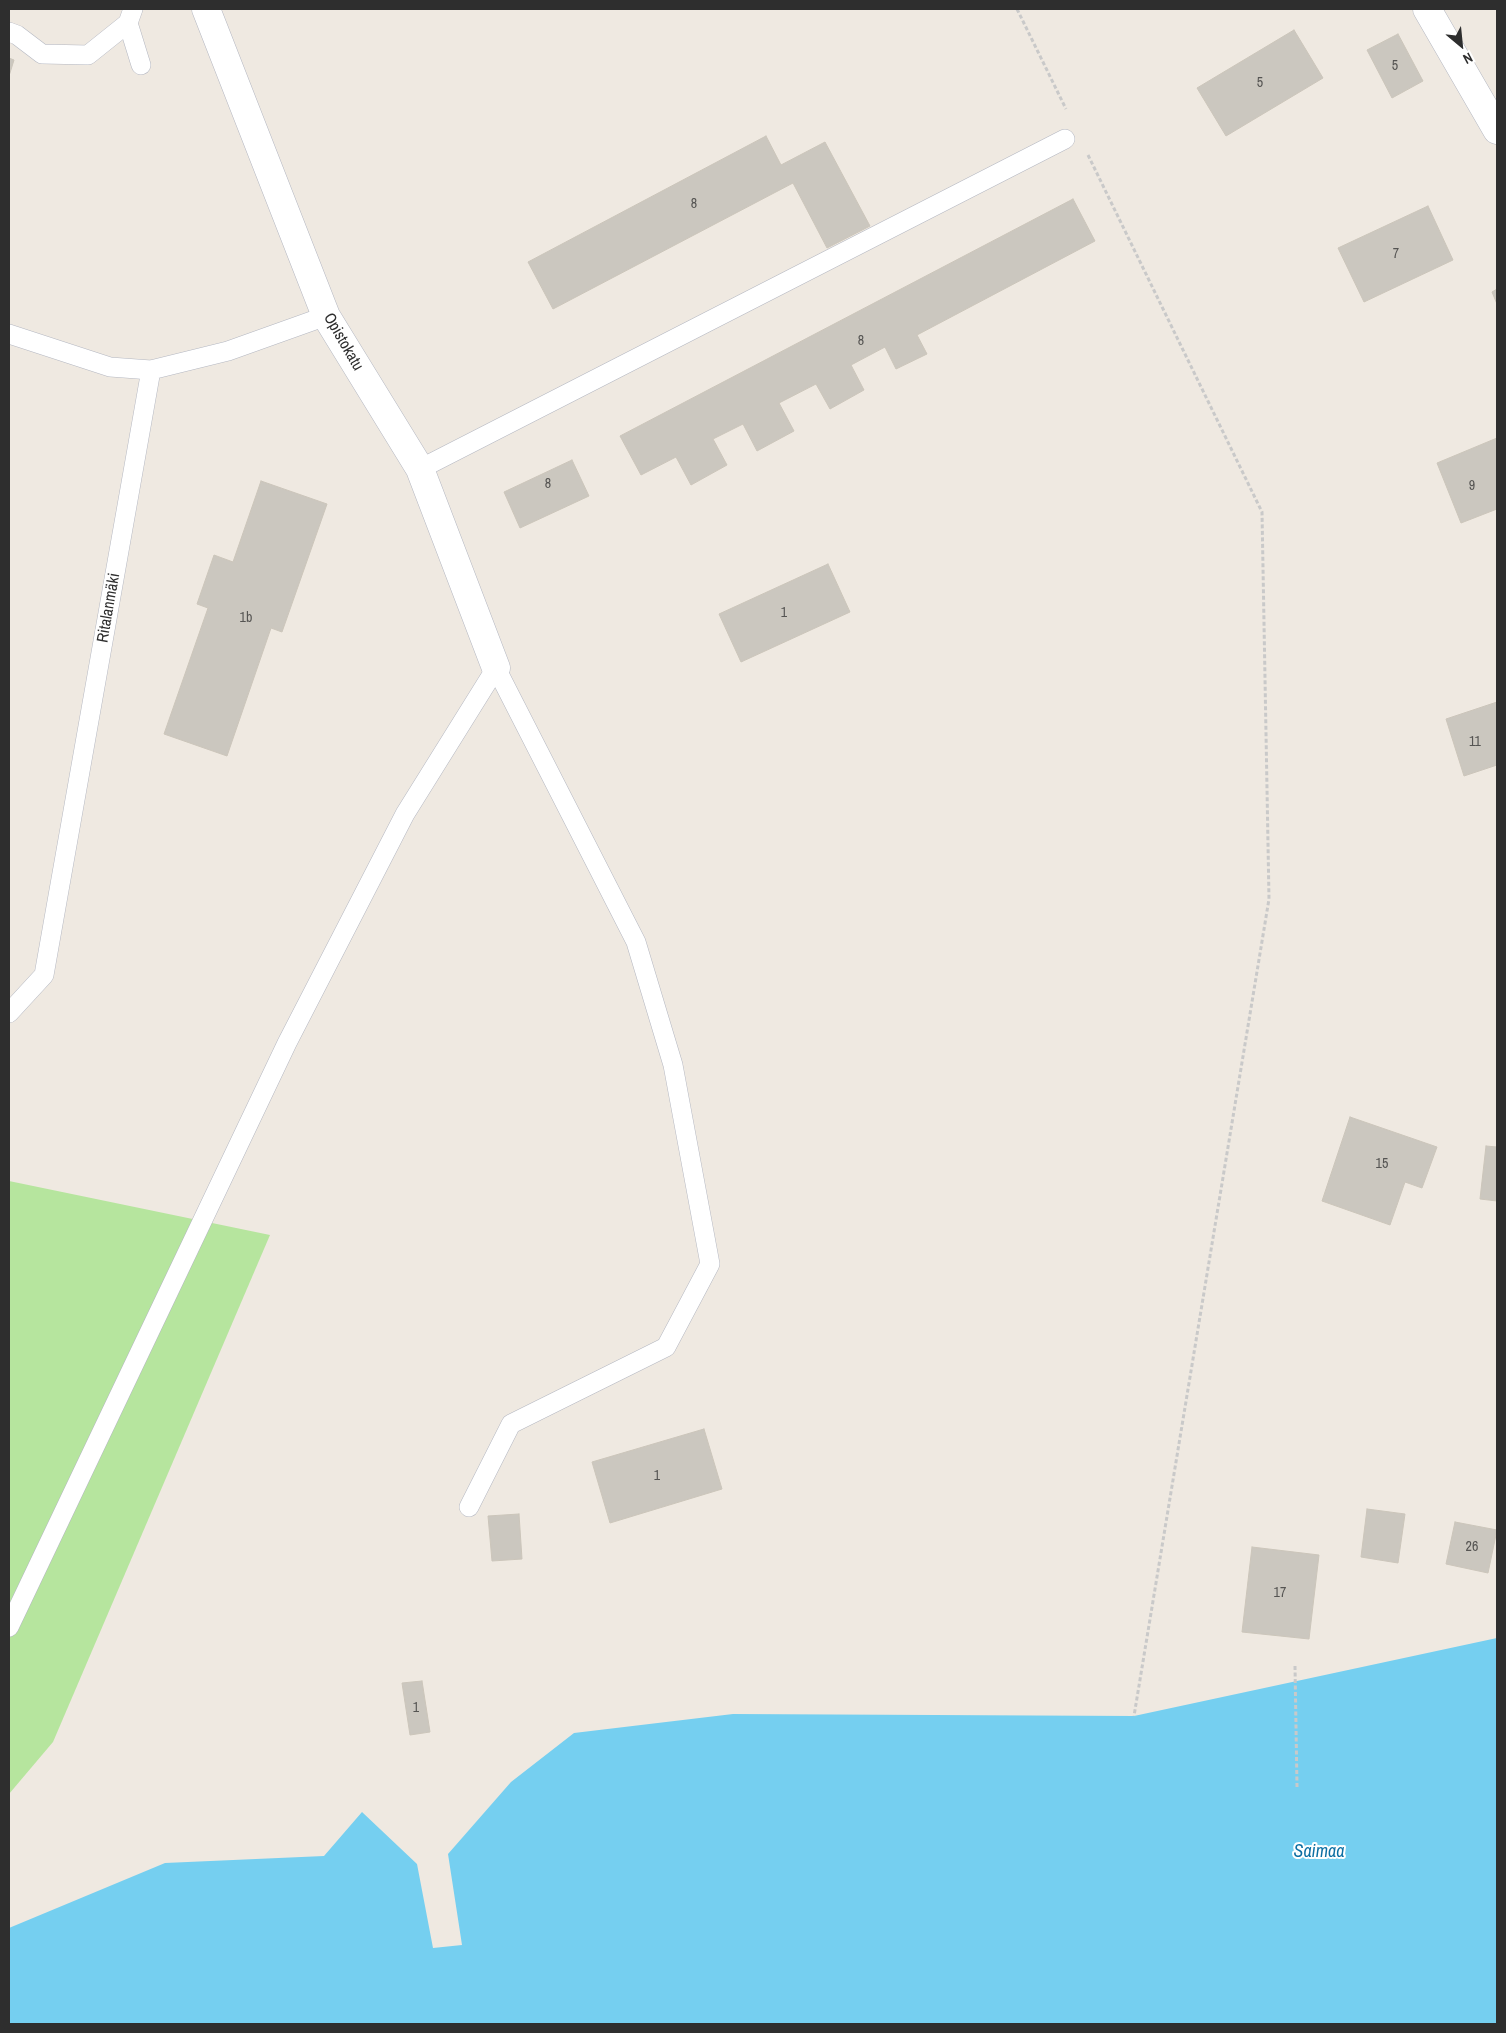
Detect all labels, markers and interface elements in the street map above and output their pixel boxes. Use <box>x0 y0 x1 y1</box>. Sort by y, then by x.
north arrow <box>1436 20 1486 70</box>
text: N <box>1460 48 1476 68</box>
house number: 5 <box>1392 58 1398 74</box>
house number: 5 <box>1257 75 1263 91</box>
house number: 8 <box>691 196 697 212</box>
house number: 7 <box>1393 246 1399 262</box>
street label: Opistokatu <box>319 310 367 374</box>
house number: 8 <box>858 333 864 349</box>
house number: 8 <box>545 476 551 492</box>
house number: 9 <box>1469 478 1475 494</box>
street label: Ritalanmäki <box>93 572 125 644</box>
house number: 1 <box>781 605 787 621</box>
house number: 1b <box>240 610 252 626</box>
house number: 11 <box>1469 734 1481 750</box>
house number: 15 <box>1376 1156 1388 1172</box>
house number: 1 <box>654 1468 660 1484</box>
house number: 26 <box>1466 1539 1478 1555</box>
house number: 17 <box>1274 1585 1286 1601</box>
house number: 1 <box>413 1700 419 1716</box>
water label: Saimaa <box>1294 1841 1344 1863</box>

